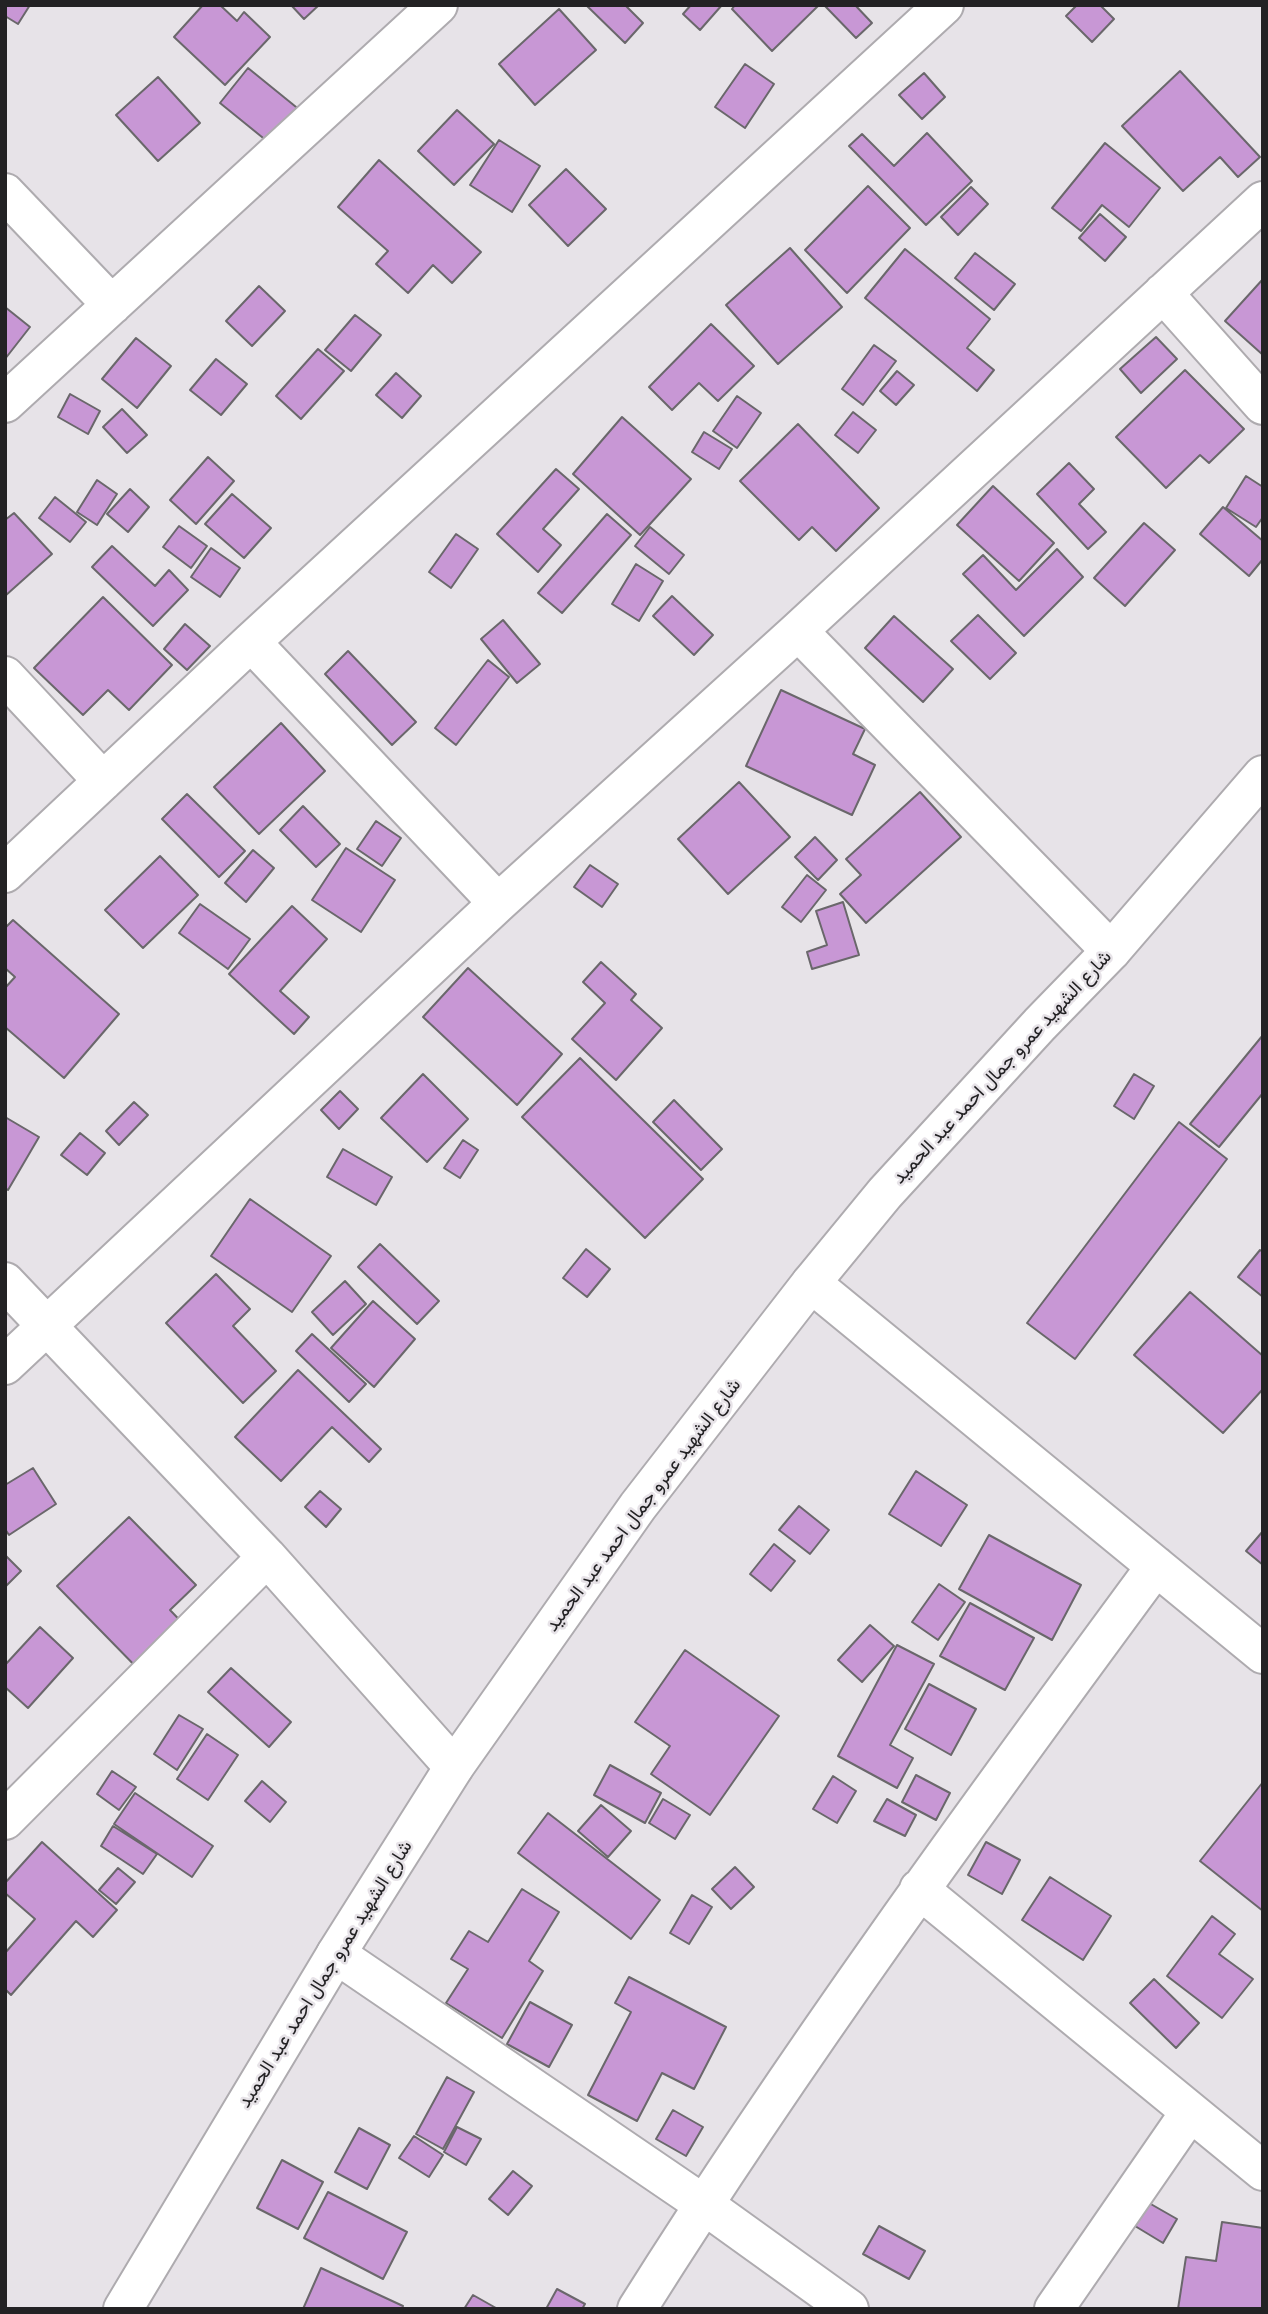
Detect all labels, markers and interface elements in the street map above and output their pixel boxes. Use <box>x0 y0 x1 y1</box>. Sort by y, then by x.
street label: شارع الشهيد عمرو جمال احمد عبد الحميد <box>888 946 1116 1188</box>
street label: شارع الشهيد عمرو جمال احمد عبد الحميد <box>540 1374 746 1636</box>
street label: شارع الشهيد عمرو جمال احمد عبد الحميد <box>233 1836 417 2112</box>

